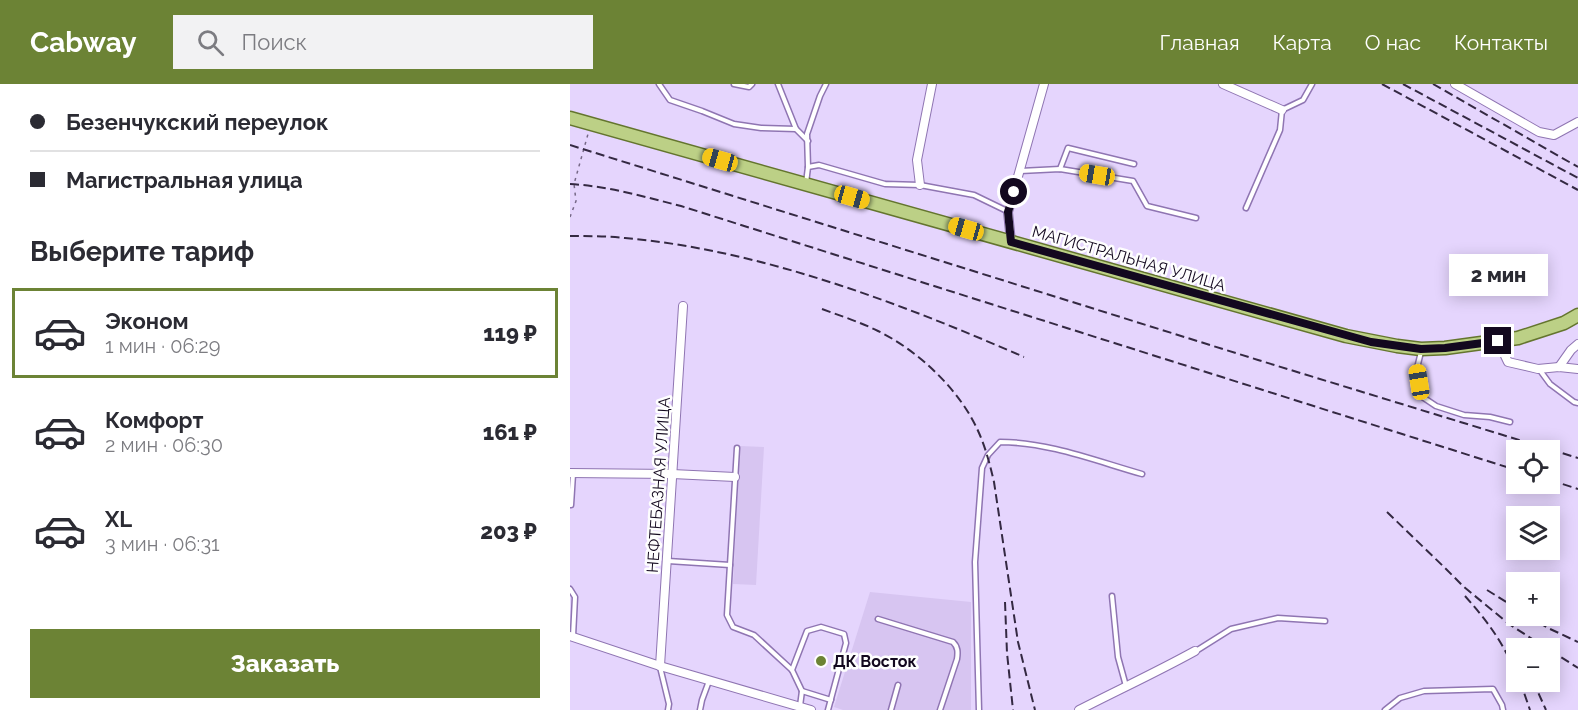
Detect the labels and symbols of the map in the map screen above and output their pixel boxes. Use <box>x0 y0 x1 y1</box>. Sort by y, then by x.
car <box>700 146 740 174</box>
car <box>1078 163 1116 187</box>
route start <box>1000 178 1027 205</box>
car <box>832 183 872 211</box>
car <box>946 215 986 243</box>
street label: МАГИСТРАЛЬНАЯ УЛИЦА <box>1030 222 1228 295</box>
callout: 2 мин <box>1448 254 1548 296</box>
route end <box>1484 327 1511 354</box>
car <box>1407 363 1431 401</box>
street label: НЕФТЕБАЗНАЯ УЛИЦА <box>643 396 674 574</box>
place label: ДК Восток <box>833 652 917 671</box>
marker: ДК Восток <box>814 654 828 668</box>

